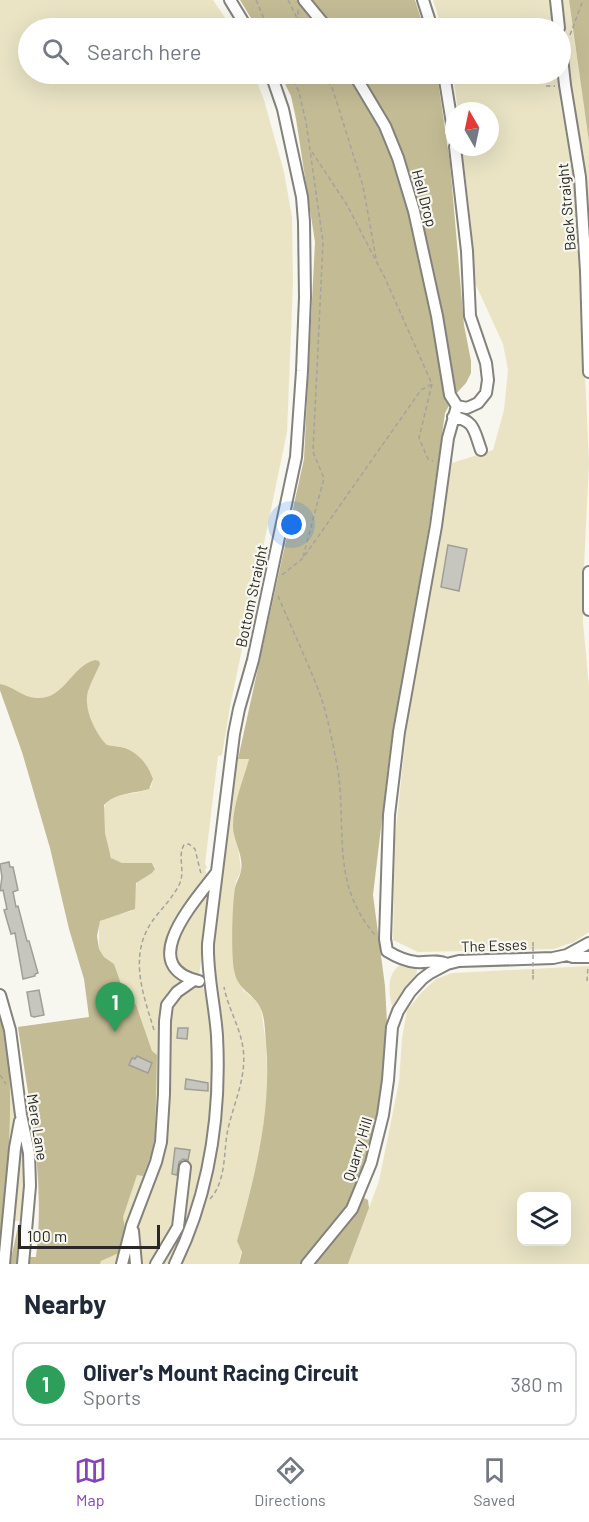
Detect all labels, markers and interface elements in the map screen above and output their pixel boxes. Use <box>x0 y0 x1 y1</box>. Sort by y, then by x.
search box <box>18 18 571 84</box>
icon: search <box>39 35 72 68</box>
text: Search here <box>87 38 201 64</box>
north arrow <box>445 102 499 156</box>
street label: Back Straight <box>553 162 579 252</box>
street label: Hell Drop <box>409 167 441 229</box>
your location <box>277 510 306 539</box>
street label: Bottom Straight <box>231 543 271 649</box>
street label: The Esses <box>461 935 527 955</box>
pin: 1 <box>96 982 134 1032</box>
street label: Mere Lane <box>24 1092 52 1162</box>
street label: Quarry Hill <box>339 1115 375 1183</box>
map controls <box>517 1192 571 1246</box>
button: layers <box>517 1192 571 1246</box>
scale bar <box>18 1222 160 1250</box>
text: 100 m <box>27 1226 67 1245</box>
text: Nearby <box>24 1288 106 1319</box>
text: Oliver's Mount Racing Circuit <box>83 1359 359 1385</box>
text: 1 <box>42 1372 49 1396</box>
text: 380 m <box>510 1372 563 1396</box>
text: Sports <box>83 1385 141 1409</box>
tab: Map <box>74 1454 107 1509</box>
tab: Directions <box>254 1454 326 1509</box>
tab: Saved <box>473 1454 515 1509</box>

